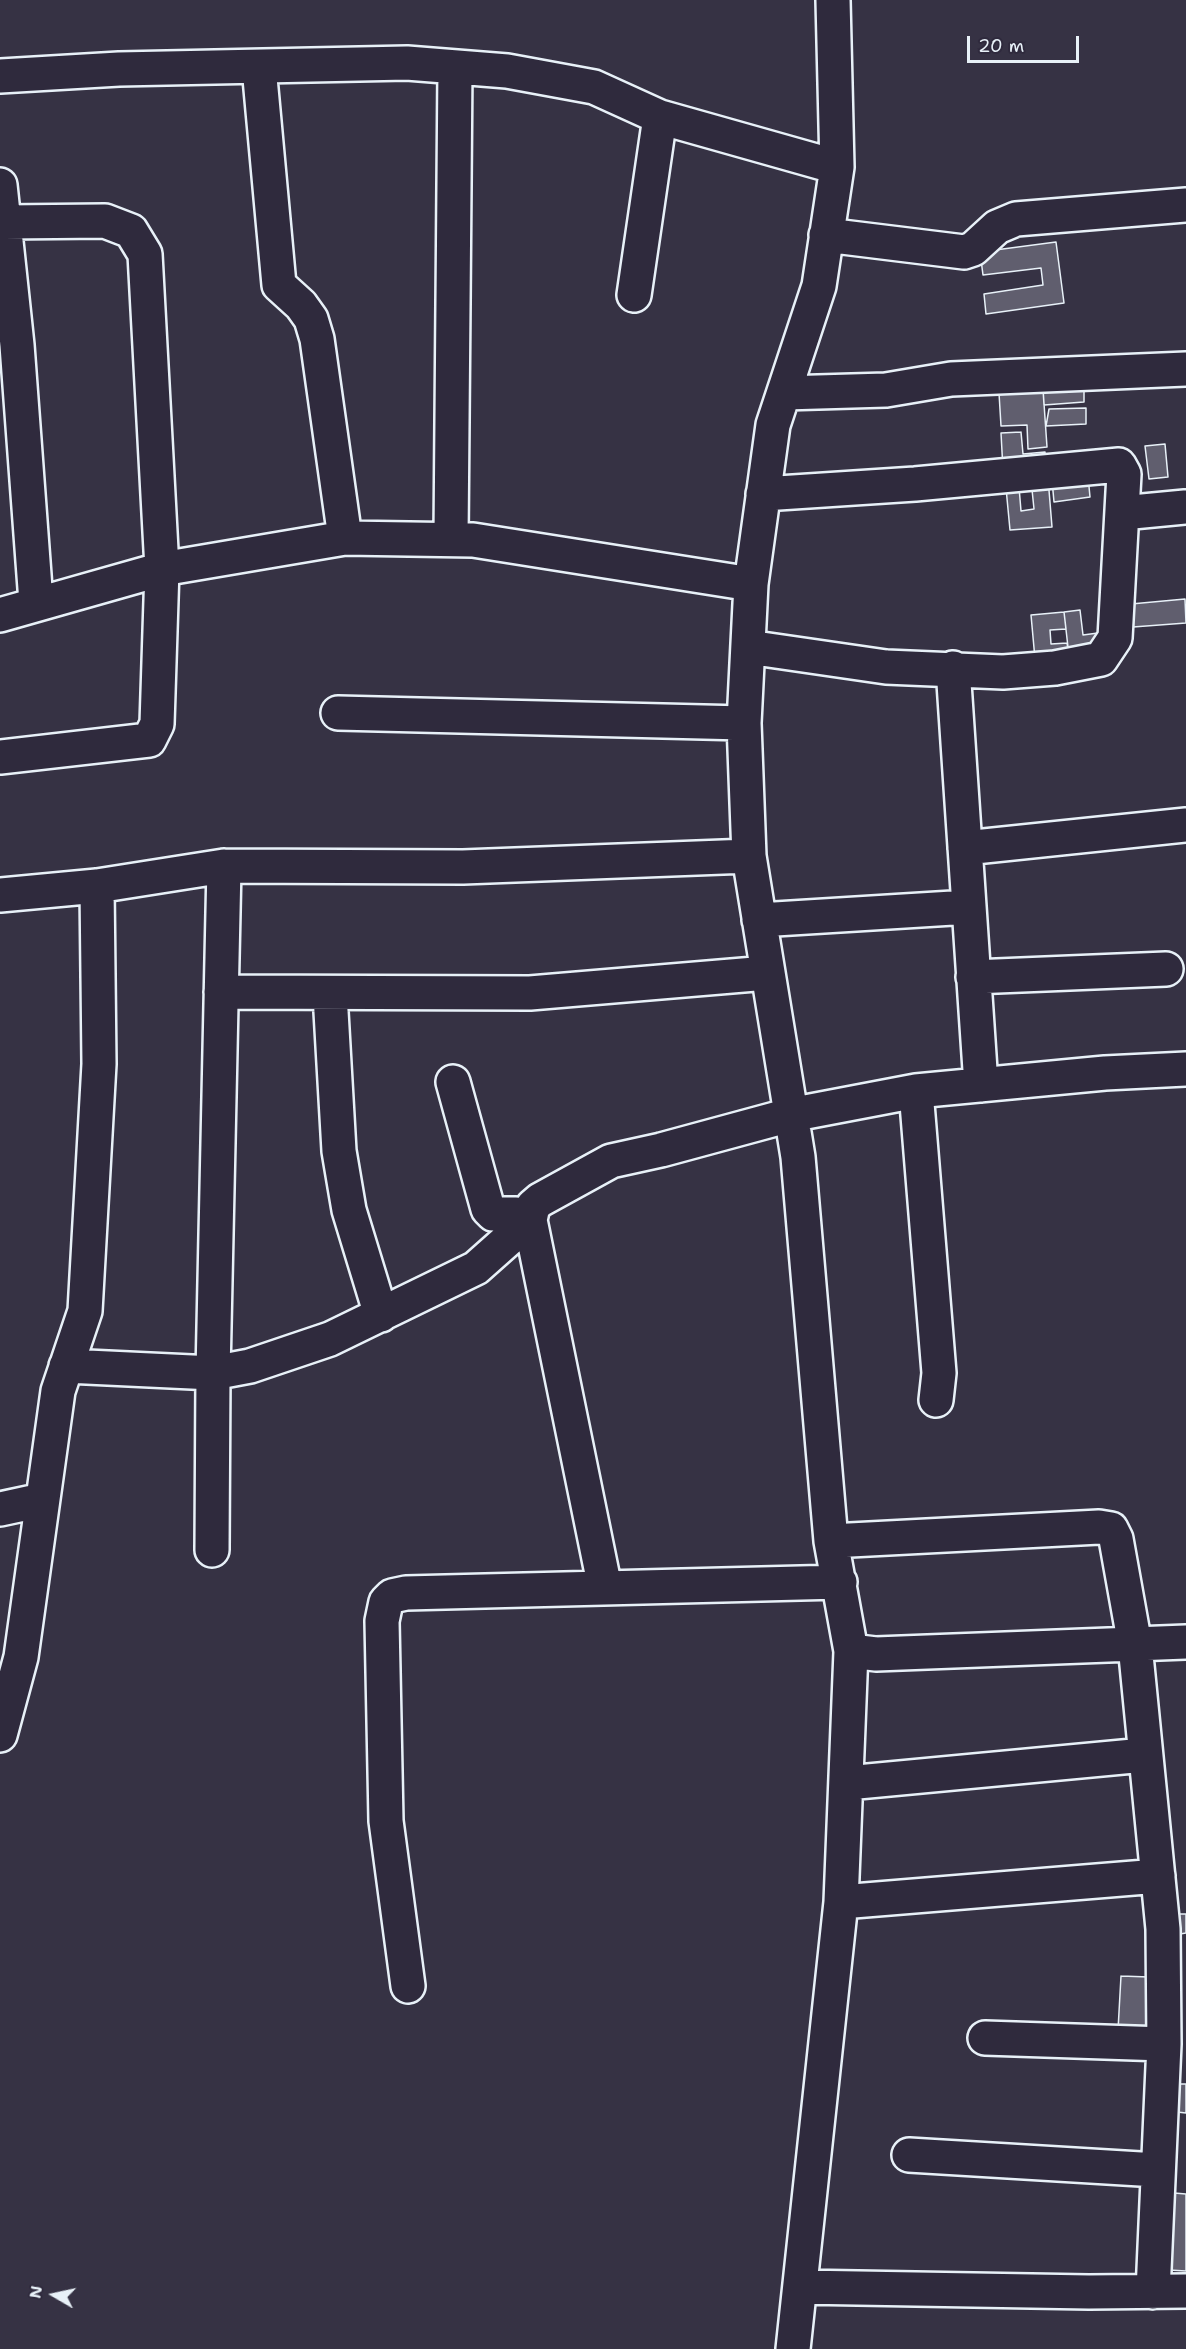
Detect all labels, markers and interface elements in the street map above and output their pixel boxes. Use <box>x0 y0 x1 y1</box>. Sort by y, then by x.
scale bar <box>970 24 1082 62</box>
text: 20 m <box>978 34 1024 58</box>
north arrow <box>24 2265 84 2325</box>
text: N <box>24 2284 47 2300</box>

